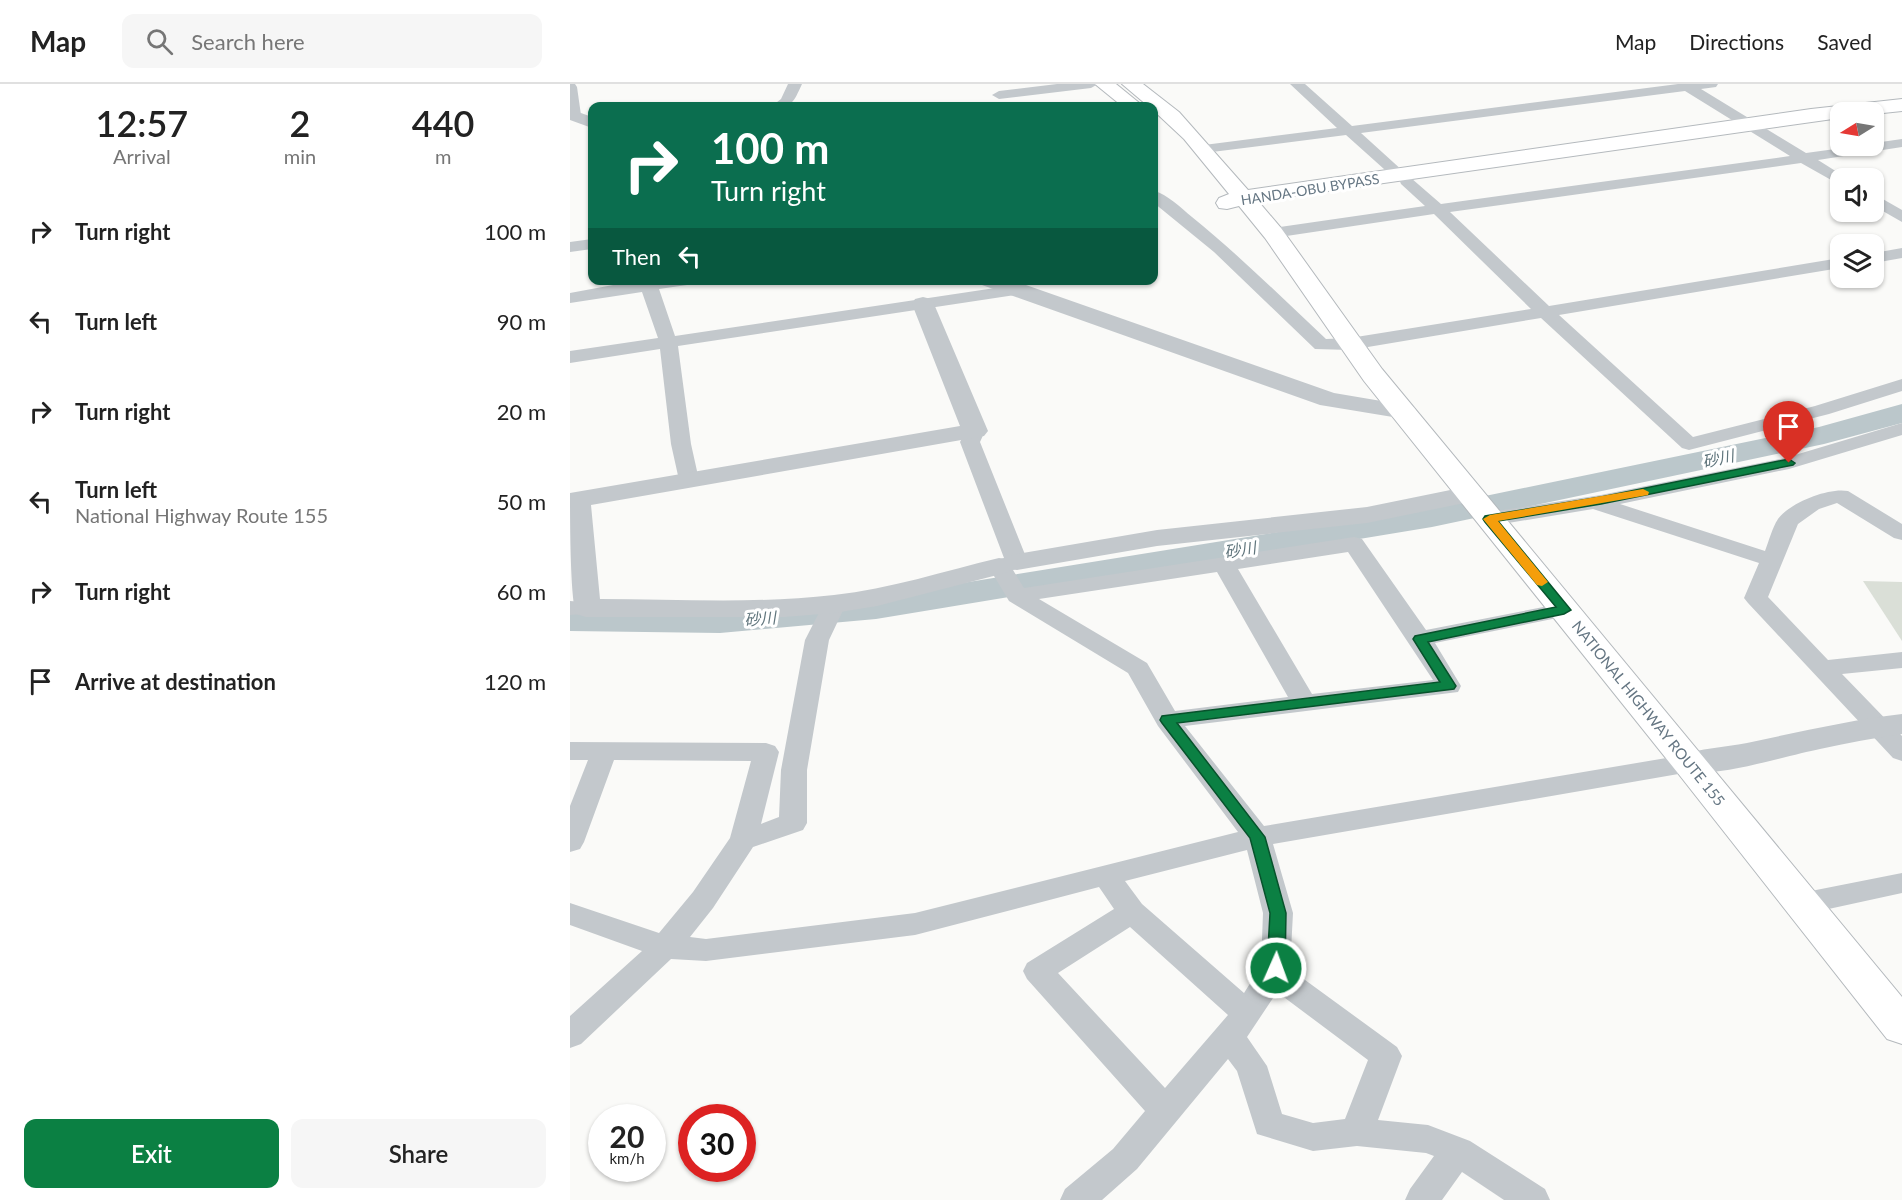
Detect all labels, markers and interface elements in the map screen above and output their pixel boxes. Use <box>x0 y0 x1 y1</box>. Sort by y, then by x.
search box <box>122 14 542 68</box>
text: Map <box>30 24 86 58</box>
icon: search <box>143 25 176 58</box>
text: Search here <box>191 28 305 55</box>
text: Map <box>1615 29 1656 54</box>
text: Directions <box>1689 29 1784 54</box>
text: Saved <box>1817 29 1872 54</box>
text: 12:57 <box>96 101 188 145</box>
text: 2 <box>290 101 310 145</box>
text: 440 <box>412 101 474 145</box>
north arrow <box>1830 102 1884 156</box>
map controls <box>1830 102 1884 288</box>
text: 100 m <box>711 123 829 173</box>
icon: right <box>612 126 690 204</box>
text: Arrival <box>113 144 171 168</box>
text: min <box>284 144 316 168</box>
text: m <box>435 144 451 168</box>
button: sound <box>1830 168 1884 222</box>
street label: HANDA-OBU BYPASS <box>1240 170 1380 208</box>
text: Turn right <box>711 174 826 207</box>
icon: right <box>24 215 57 248</box>
text: Turn right <box>75 218 170 245</box>
text: 100 m <box>484 218 546 245</box>
button: layers <box>1830 234 1884 288</box>
icon: left <box>673 240 706 273</box>
text: Then <box>612 243 661 270</box>
icon: left <box>24 305 57 338</box>
text: Turn left <box>75 308 157 335</box>
text: 90 m <box>497 308 546 335</box>
icon: right <box>24 395 57 428</box>
text: Turn right <box>75 398 170 425</box>
text: 20 m <box>497 398 546 425</box>
pin <box>1763 401 1814 463</box>
icon: arrive <box>1772 410 1805 443</box>
water label: 砂川 <box>1700 445 1738 471</box>
text: Turn left <box>75 476 157 503</box>
icon: left <box>24 485 57 518</box>
text: 50 m <box>497 488 546 515</box>
text: National Highway Route 155 <box>75 503 328 527</box>
water label: 砂川 <box>1223 537 1259 561</box>
icon: right <box>24 575 57 608</box>
text: Turn right <box>75 578 170 605</box>
text: 60 m <box>497 578 546 605</box>
water label: 砂川 <box>743 607 779 629</box>
street label: NATIONAL HIGHWAY ROUTE 155 <box>1569 617 1729 809</box>
icon: arrive <box>24 665 57 698</box>
text: Arrive at destination <box>75 668 276 695</box>
text: 120 m <box>484 668 546 695</box>
position arrow <box>1244 936 1308 1000</box>
speed limit sign: 30 <box>678 1104 756 1182</box>
text: 20 <box>610 1118 644 1154</box>
button: Exit <box>24 1119 279 1188</box>
button: Share <box>291 1119 546 1188</box>
text: km/h <box>609 1149 645 1167</box>

